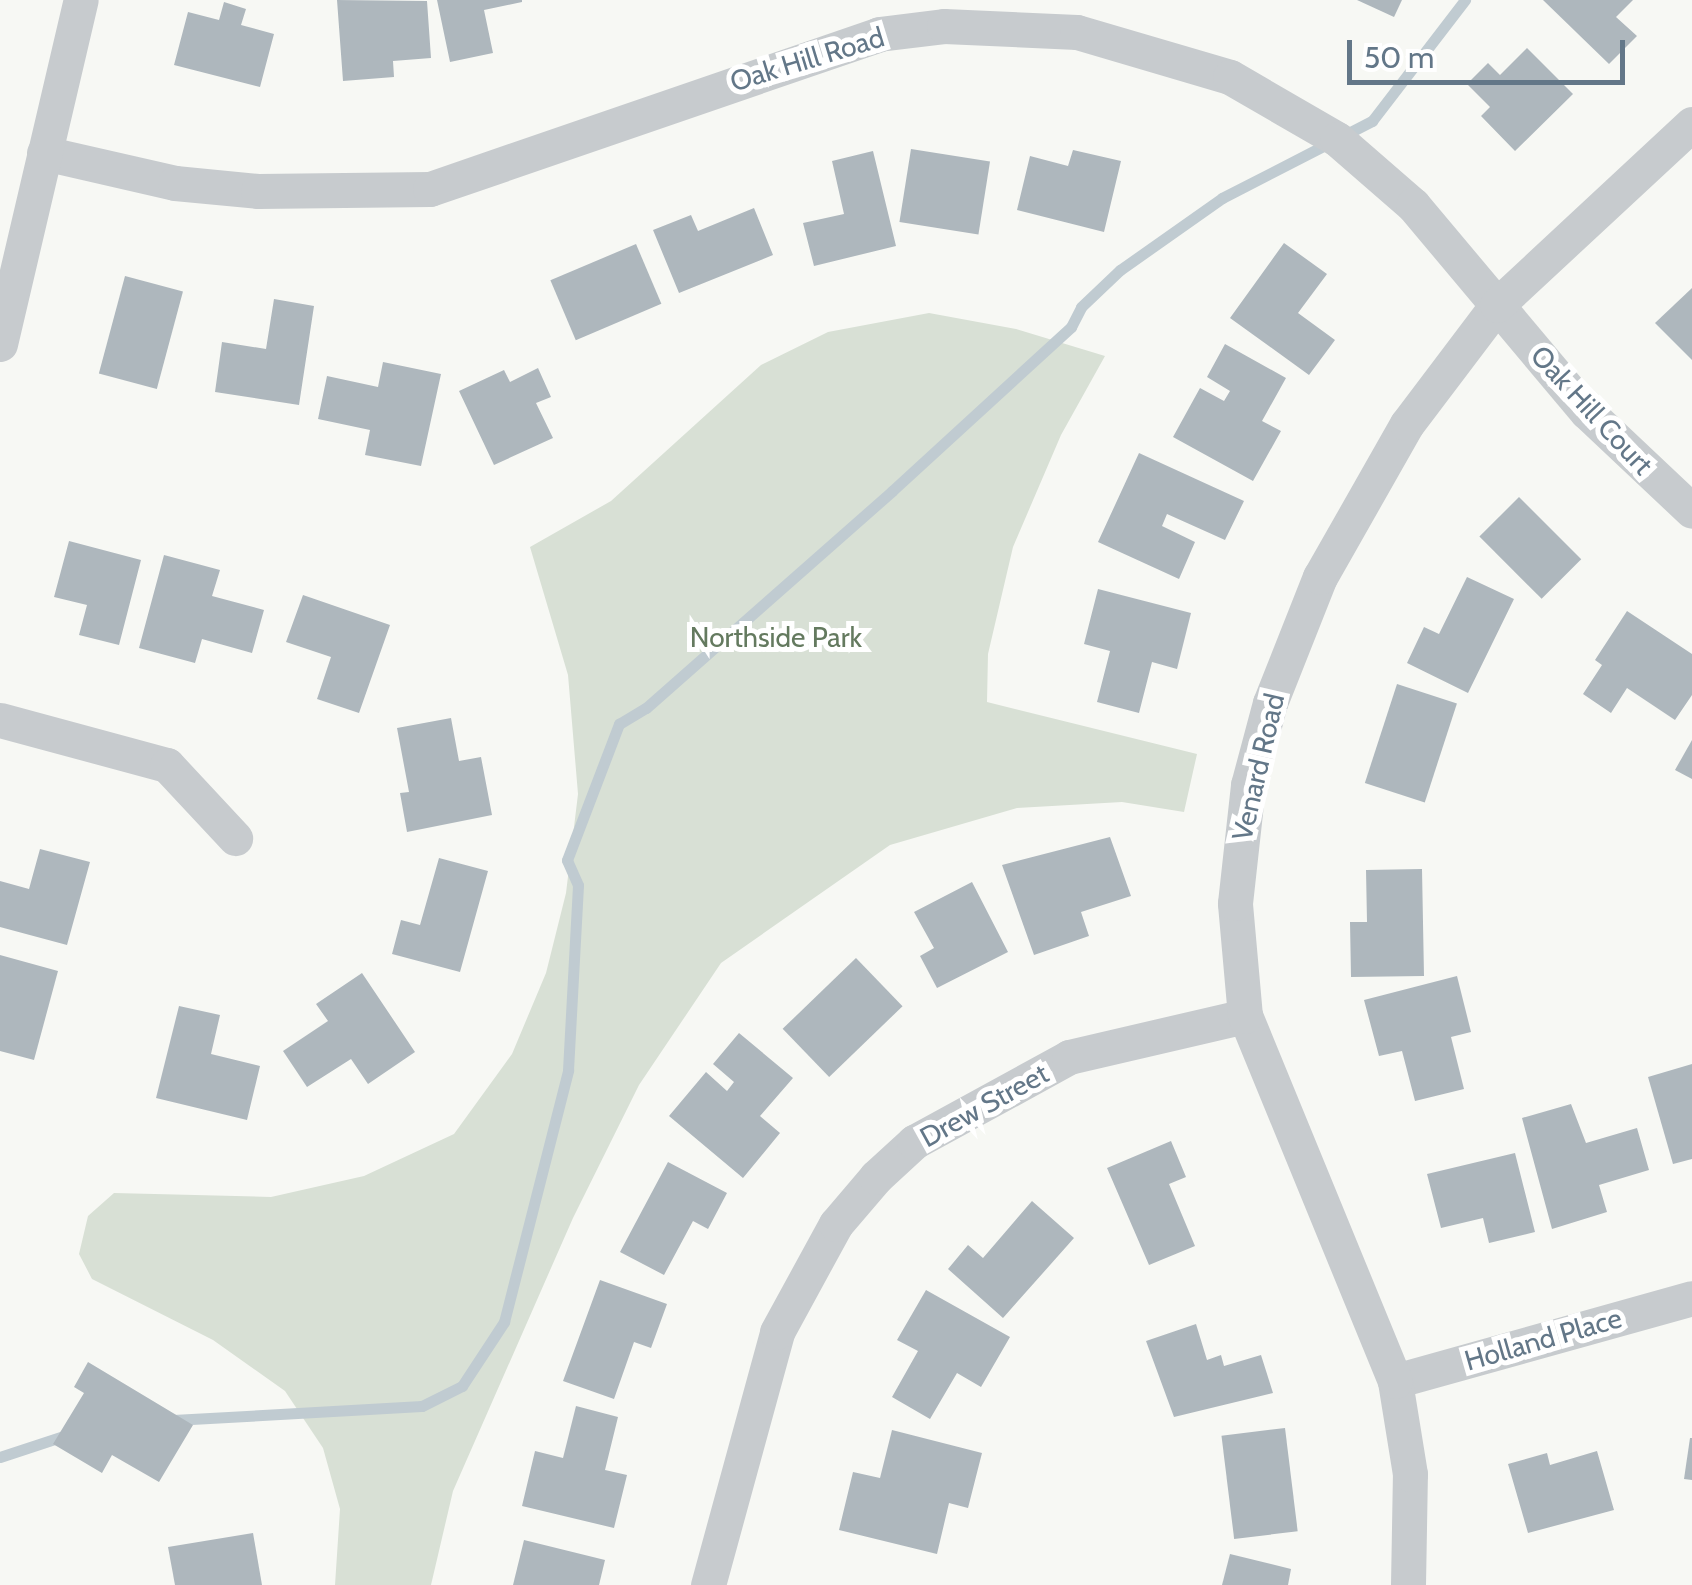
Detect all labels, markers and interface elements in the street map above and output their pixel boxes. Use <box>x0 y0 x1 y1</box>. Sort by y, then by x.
street label: Oak Hill Road <box>726 20 888 98</box>
scale bar <box>1352 20 1630 82</box>
text: 50 m <box>1364 39 1434 76</box>
street label: Oak Hill Court <box>1524 339 1660 481</box>
park label: Northside Park <box>690 620 862 654</box>
street label: Venard Road <box>1225 690 1291 844</box>
street label: Drew Street <box>914 1056 1054 1154</box>
street label: Holland Place <box>1461 1301 1625 1377</box>

